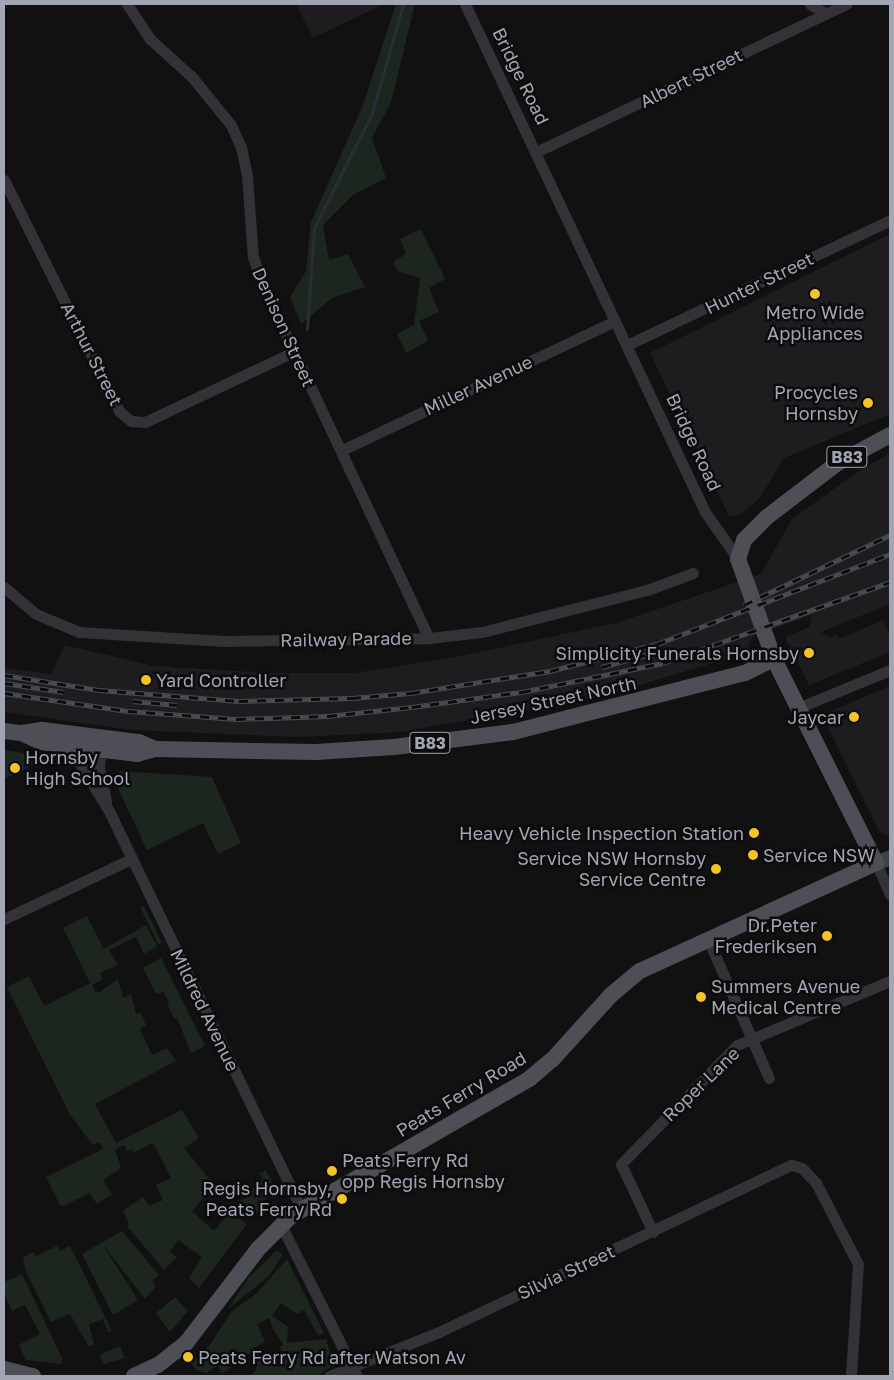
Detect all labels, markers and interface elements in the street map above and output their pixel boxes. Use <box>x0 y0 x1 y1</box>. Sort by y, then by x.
street label: Bridge Road <box>488 24 554 128</box>
street label: Albert Street <box>636 44 746 112</box>
street label: Hunter Street <box>701 247 817 319</box>
street label: Denison Street <box>248 264 320 390</box>
marker: Metro Wide Appliances <box>809 288 821 300</box>
street label: Arthur Street <box>57 299 127 409</box>
place label: Metro Wide Appliances <box>766 302 864 344</box>
street label: Miller Avenue <box>420 350 536 420</box>
place label: Procycles Hornsby <box>774 382 858 424</box>
street label: Bridge Road <box>662 390 726 494</box>
marker: Procycles Hornsby <box>862 397 874 409</box>
road number: B83 <box>826 444 868 471</box>
street label: Railway Parade <box>280 627 412 651</box>
place label: Simplicity Funerals Hornsby <box>555 642 799 664</box>
marker: Simplicity Funerals Hornsby <box>803 647 815 659</box>
place label: Yard Controller <box>156 669 286 691</box>
street label: Jersey Street North <box>468 672 638 728</box>
marker: Yard Controller <box>140 674 152 686</box>
place label: Jaycar <box>787 706 844 728</box>
marker: Jaycar <box>848 711 860 723</box>
road number: B83 <box>409 730 451 756</box>
place label: Hornsby High School <box>25 747 130 790</box>
marker: Hornsby High School <box>9 762 21 774</box>
place label: Heavy Vehicle Inspection Station <box>459 822 744 844</box>
marker: Heavy Vehicle Inspection Station <box>748 827 760 839</box>
place label: Service NSW <box>763 844 874 866</box>
place label: Service NSW Hornsby Service Centre <box>517 848 706 891</box>
marker: Service NSW <box>747 849 759 861</box>
marker: Service NSW Hornsby Service Centre <box>710 863 722 875</box>
place label: Dr.Peter Frederiksen <box>714 915 817 958</box>
marker: Dr.Peter Frederiksen <box>821 930 833 942</box>
street label: Mildred Avenue <box>166 945 244 1075</box>
place label: Summers Avenue Medical Centre <box>711 976 860 1019</box>
marker: Summers Avenue Medical Centre <box>695 991 707 1003</box>
street label: Roper Lane <box>658 1042 744 1126</box>
street label: Peats Ferry Road <box>392 1047 530 1141</box>
place label: Peats Ferry Rd opp Regis Hornsby <box>342 1150 505 1192</box>
marker: Peats Ferry Rd opp Regis Hornsby <box>326 1165 338 1177</box>
place label: Regis Hornsby, Peats Ferry Rd <box>202 1178 332 1220</box>
marker: Regis Hornsby, Peats Ferry Rd <box>336 1193 348 1205</box>
street label: Silvia Street <box>514 1240 618 1304</box>
place label: Peats Ferry Rd after Watson Av <box>198 1346 466 1368</box>
marker: Peats Ferry Rd after Watson Av <box>182 1351 194 1363</box>

